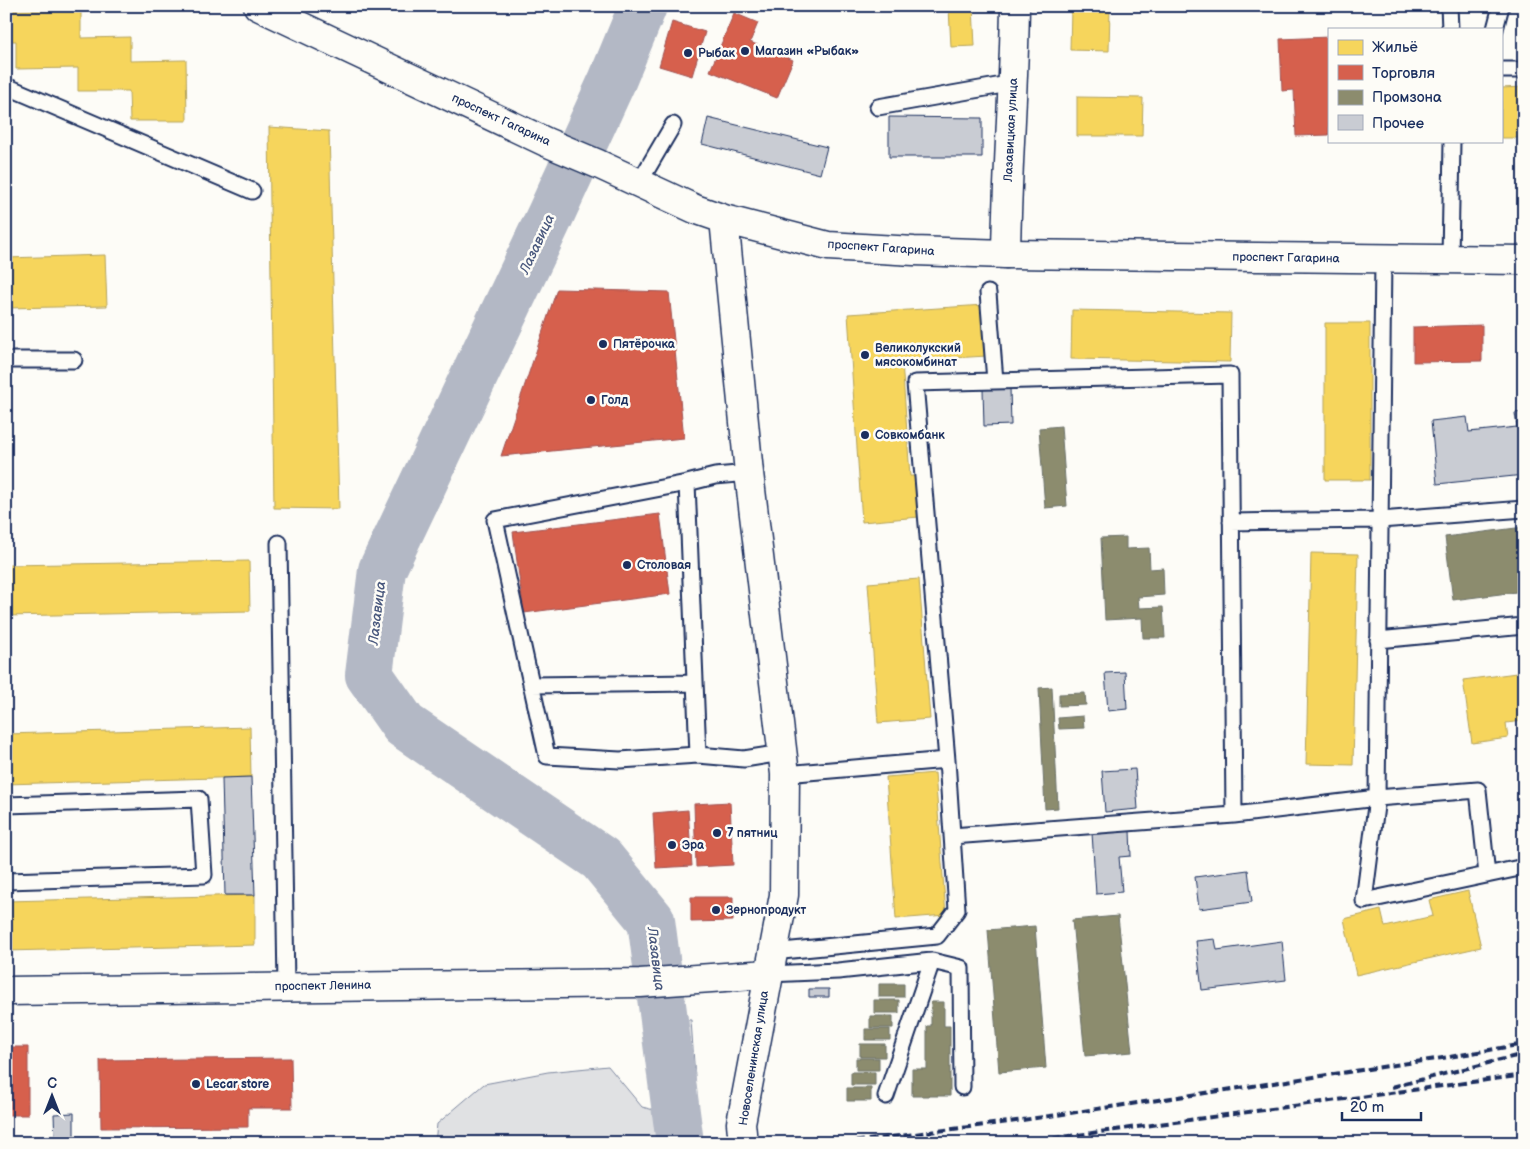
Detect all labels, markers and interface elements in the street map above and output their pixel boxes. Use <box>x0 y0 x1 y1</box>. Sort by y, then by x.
legend <box>1328 28 1502 142</box>
text: Жильё <box>1372 38 1418 57</box>
place label: Магазин «Рыбак» <box>755 44 859 59</box>
marker: Магазин «Рыбак» <box>739 45 751 57</box>
place label: Рыбак <box>698 46 736 61</box>
marker: Рыбак <box>682 47 694 59</box>
text: Торговля <box>1372 64 1435 83</box>
street label: Лазавицкая улица <box>1001 78 1021 183</box>
text: Промзона <box>1372 88 1442 107</box>
street label: проспект Гагарина <box>449 91 553 149</box>
text: Прочее <box>1372 114 1424 133</box>
water label: Лазавица <box>515 211 558 277</box>
street label: проспект Гагарина <box>827 237 935 259</box>
street label: проспект Гагарина <box>1232 250 1340 266</box>
place label: Пятёрочка <box>613 337 676 352</box>
marker: Пятёрочка <box>597 338 609 350</box>
place label: Великолукский мясокомбинат <box>875 341 961 370</box>
marker: Великолукский мясокомбинат <box>859 349 871 361</box>
place label: Голд <box>601 393 629 408</box>
marker: Голд <box>585 394 597 406</box>
place label: Совкомбанк <box>875 428 945 443</box>
marker: Совкомбанк <box>859 429 871 441</box>
place label: Столовая <box>637 558 691 573</box>
marker: Столовая <box>621 559 633 571</box>
water label: Лазавица <box>365 580 389 647</box>
place label: 7 пятниц <box>727 826 778 841</box>
marker: 7 пятниц <box>711 827 723 839</box>
place label: Эра <box>682 838 705 853</box>
marker: Эра <box>666 839 678 851</box>
place label: Зернопродукт <box>726 903 806 918</box>
marker: Зернопродукт <box>710 904 722 916</box>
water label: Лазавица <box>644 925 668 992</box>
street label: проспект Ленина <box>275 978 371 994</box>
street label: Новоселенинская улица <box>736 989 772 1127</box>
north arrow <box>28 1072 78 1122</box>
text: С <box>47 1075 57 1092</box>
place label: Lecar store <box>206 1077 269 1092</box>
marker: Lecar store <box>190 1078 202 1090</box>
scale bar <box>1342 1089 1421 1121</box>
text: 20 m <box>1350 1098 1384 1117</box>

